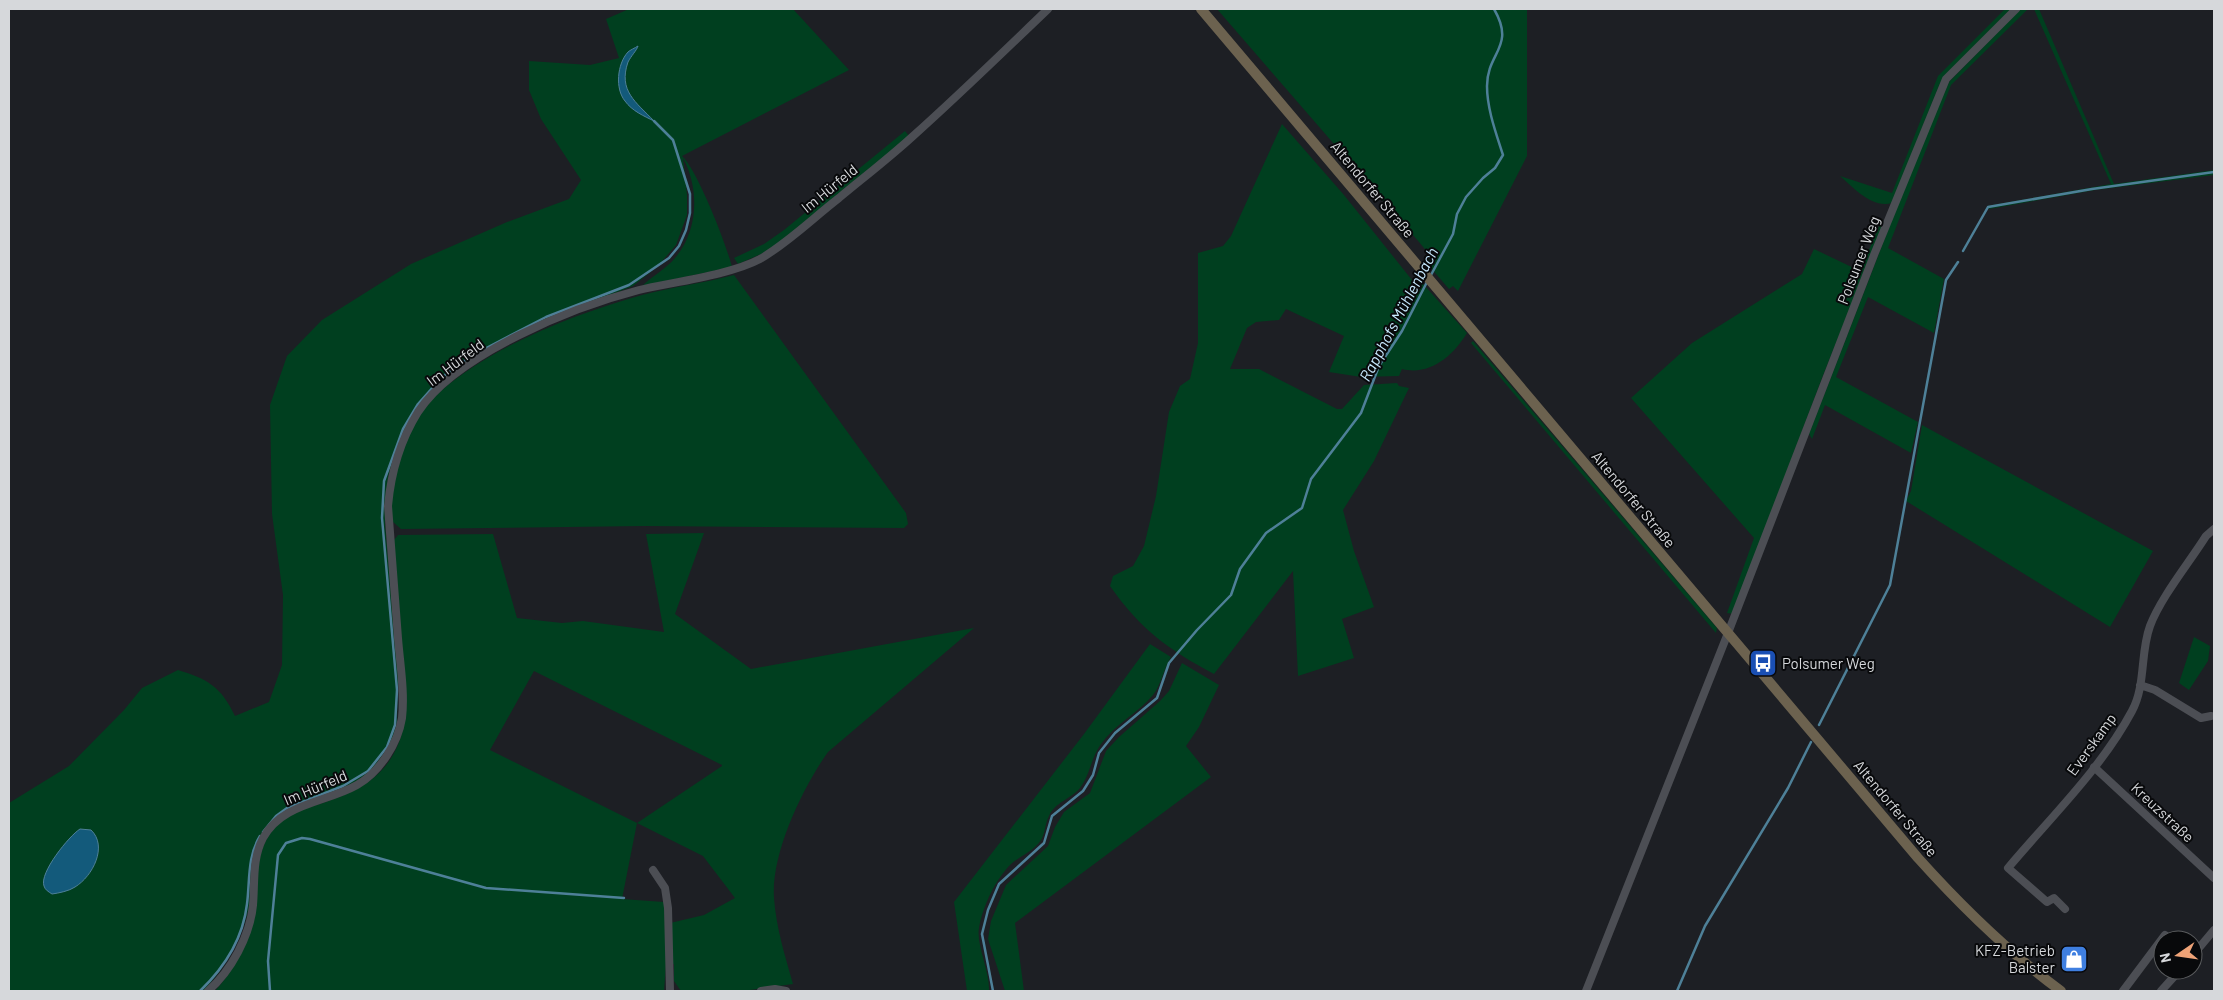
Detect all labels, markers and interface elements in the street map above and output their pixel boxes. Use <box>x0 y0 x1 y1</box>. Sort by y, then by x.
street label: Altendorfer Straße <box>1327 137 1419 241</box>
street label: Im Hürfeld <box>797 160 861 216</box>
street label: Polsumer Weg <box>1833 214 1883 306</box>
water label: Rapphofs Mühlenbach <box>1355 244 1441 384</box>
street label: Im Hürfeld <box>423 335 487 389</box>
street label: Altendorfer Straße <box>1588 447 1680 551</box>
bus stop icon: Polsumer Weg <box>1748 648 1778 678</box>
place label: Polsumer Weg <box>1782 654 1875 672</box>
street label: Everskamp <box>2062 709 2120 779</box>
street label: Altendorfer Straße <box>1850 756 1942 860</box>
street label: Im Hürfeld <box>281 766 349 808</box>
street label: Kreuzstraße <box>2128 778 2198 846</box>
north arrow <box>2153 930 2203 980</box>
place label: KFZ-Betrieb Balster <box>1975 941 2056 976</box>
shop icon: KFZ-Betrieb Balster <box>2059 944 2089 974</box>
text: N <box>2156 952 2174 964</box>

